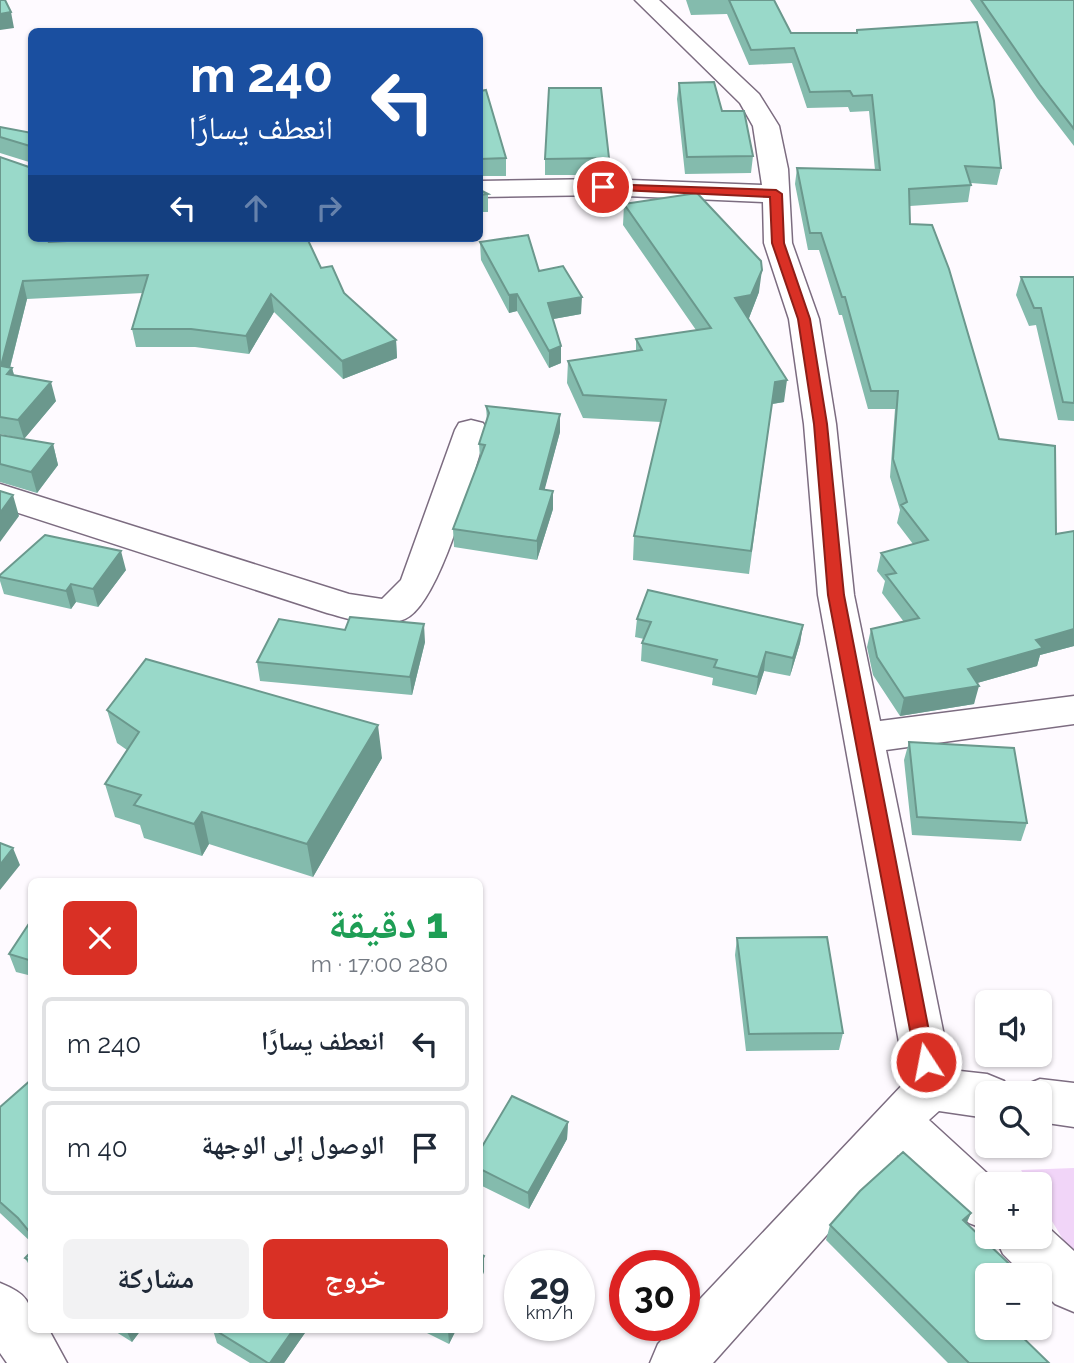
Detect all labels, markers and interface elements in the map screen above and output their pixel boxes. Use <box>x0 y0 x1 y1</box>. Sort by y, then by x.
text: 240 m <box>190 46 333 103</box>
icon: left <box>357 56 448 147</box>
text: انعطف يسارًا <box>189 109 333 146</box>
pin <box>573 157 633 217</box>
icon: arrive <box>584 168 622 206</box>
icon: left <box>164 189 202 227</box>
icon: ahead <box>237 189 275 227</box>
icon: right <box>310 189 348 227</box>
text: 1 دقيقة <box>328 899 448 948</box>
button: close <box>63 901 137 975</box>
text: 280 m · 17:00 <box>311 950 448 977</box>
map controls <box>975 990 1052 1340</box>
button: sound <box>975 990 1052 1067</box>
icon: left <box>406 1025 444 1063</box>
position arrow <box>889 1025 963 1099</box>
text: انعطف يسارًا <box>261 1026 385 1056</box>
text: 240 m <box>67 1029 141 1059</box>
button: search <box>975 1081 1052 1158</box>
icon: arrive <box>406 1129 444 1167</box>
text: الوصول إلى الوجهة <box>202 1130 385 1160</box>
text: 40 m <box>67 1133 128 1163</box>
button: + <box>975 1172 1052 1249</box>
button: مشاركة <box>63 1239 249 1319</box>
button: خروج <box>263 1239 448 1319</box>
speed limit sign: 30 <box>609 1250 700 1341</box>
button: − <box>975 1263 1052 1340</box>
text: 29 <box>529 1266 570 1307</box>
text: km/h <box>526 1302 573 1323</box>

